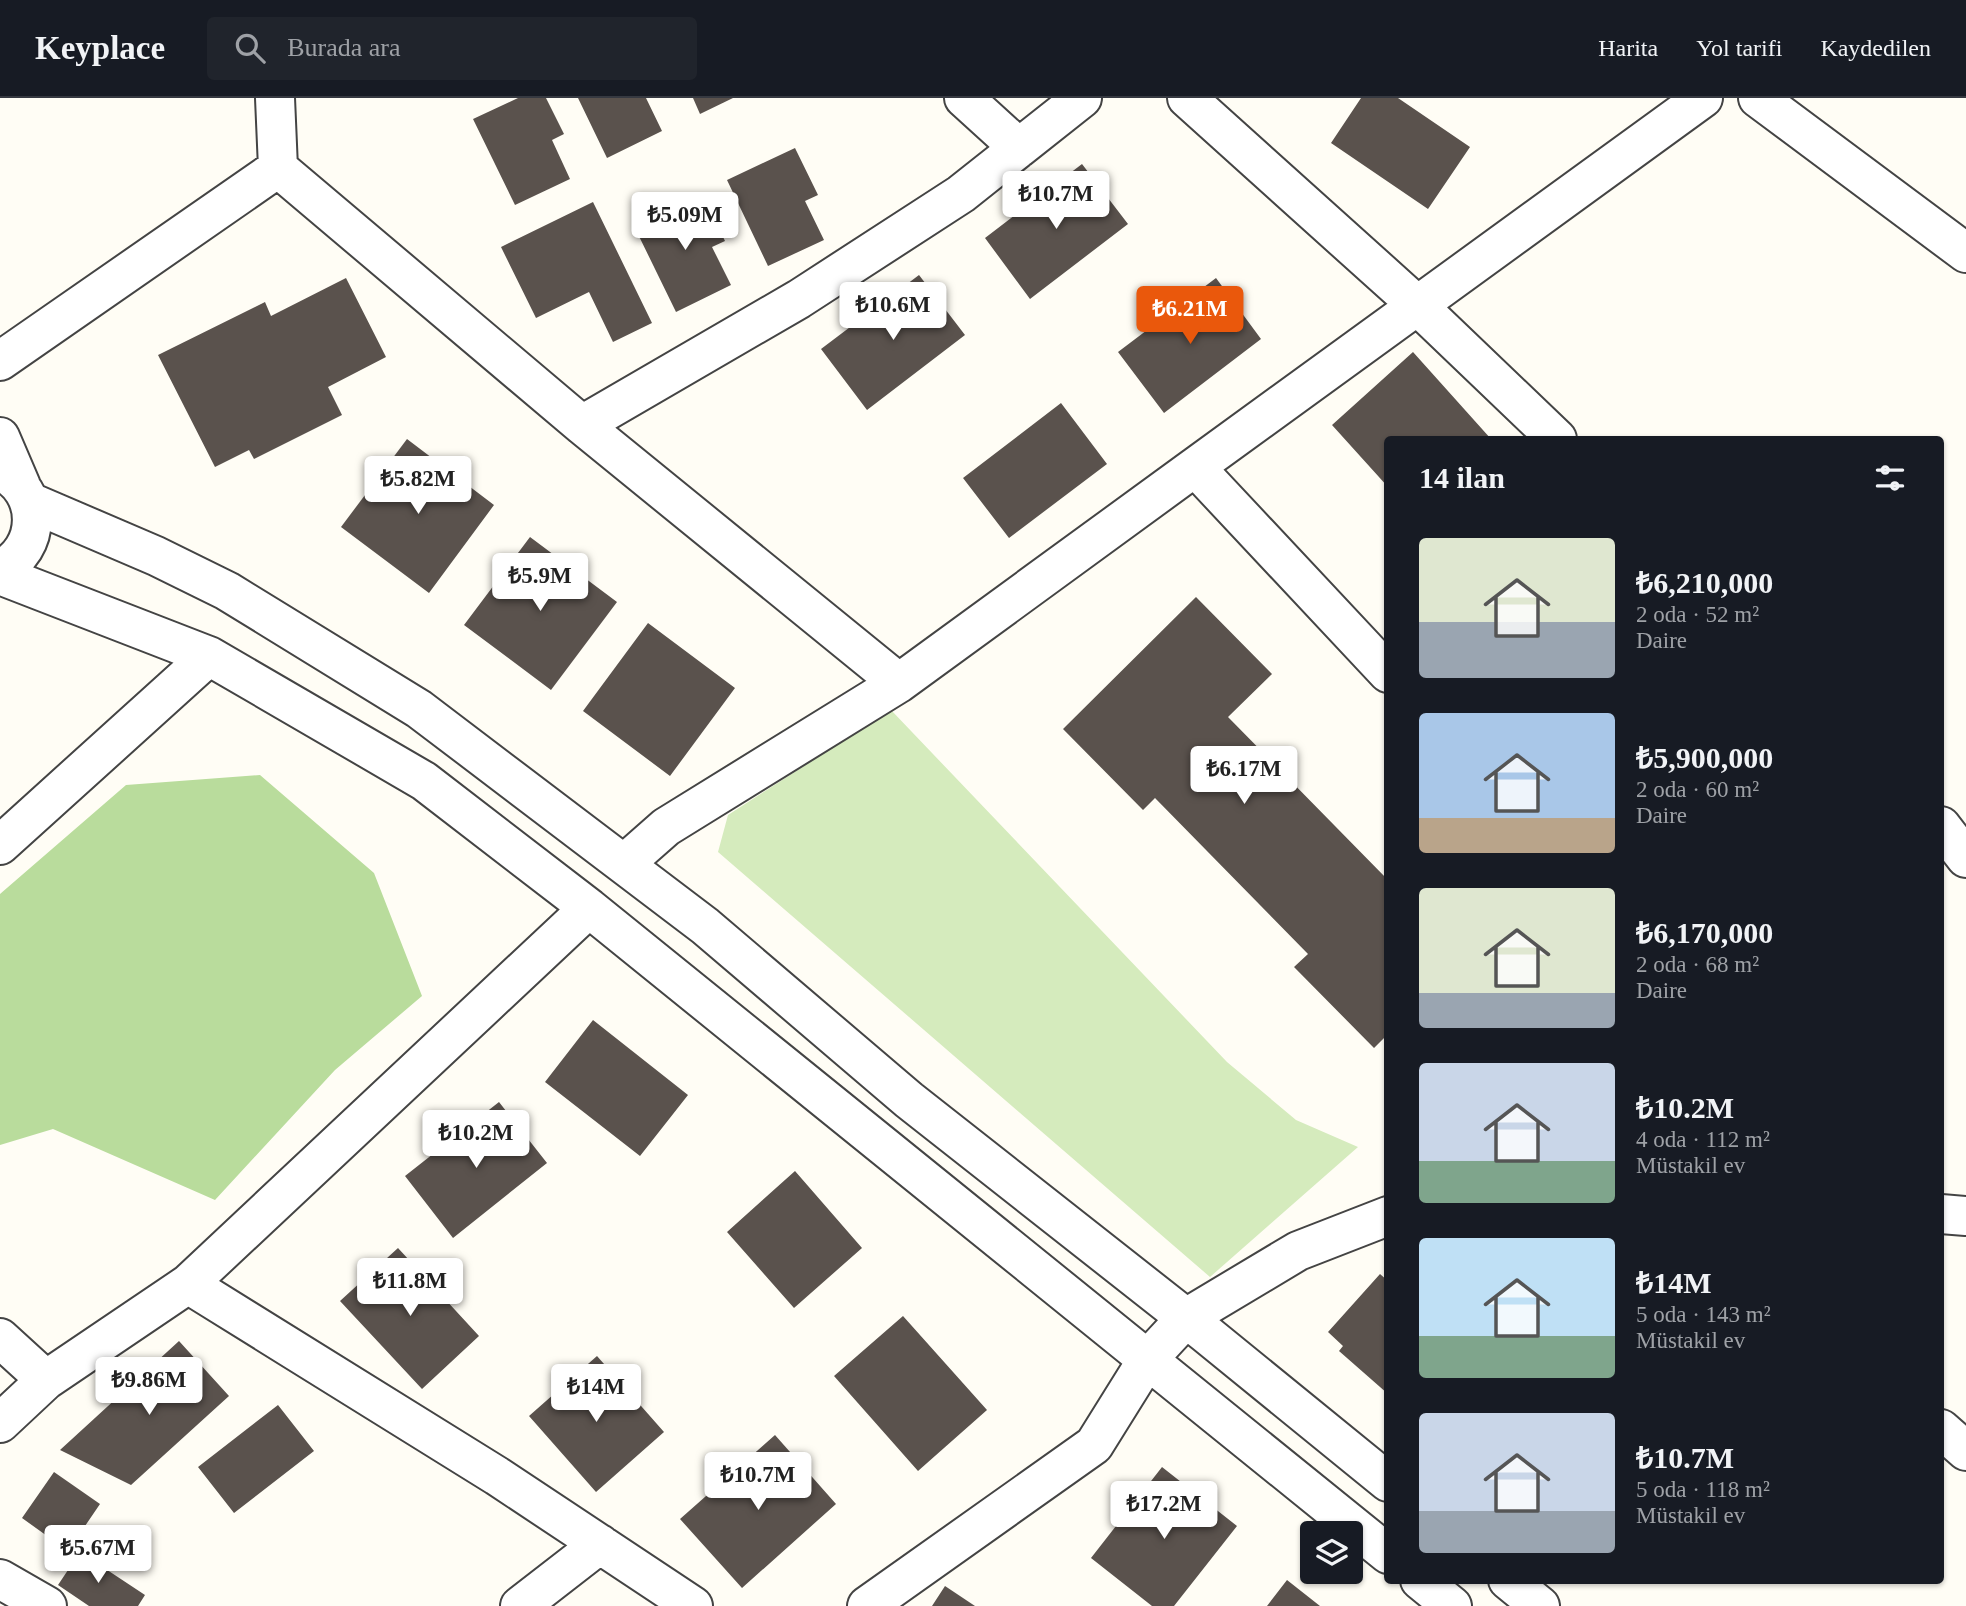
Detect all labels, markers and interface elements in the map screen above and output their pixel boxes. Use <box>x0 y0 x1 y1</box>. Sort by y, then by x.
search box <box>207 17 697 80</box>
icon: search <box>231 29 269 67</box>
text: Keyplace <box>35 30 165 66</box>
text: Burada ara <box>287 33 400 62</box>
text: Harita <box>1598 35 1658 61</box>
text: Yol tarifi <box>1696 35 1782 61</box>
text: Kaydedilen <box>1820 35 1931 61</box>
pin: ₺10.7M <box>999 172 1113 231</box>
text: ₺10.7M <box>1018 181 1094 206</box>
pin: ₺5.09M <box>628 192 742 252</box>
text: ₺5.09M <box>647 202 723 227</box>
pin: ₺10.6M <box>836 282 950 342</box>
pin: ₺6.21M <box>1133 286 1247 346</box>
text: ₺10.6M <box>855 292 931 317</box>
text: ₺6.21M <box>1152 296 1228 321</box>
pin: ₺5.82M <box>361 456 475 516</box>
icon: filters <box>1871 459 1909 497</box>
text: 14 ilan <box>1419 461 1505 494</box>
text: ₺5.82M <box>380 466 456 491</box>
pin: ₺5.9M <box>491 554 589 613</box>
text: ₺5.9M <box>508 563 572 588</box>
icon: home <box>1475 566 1559 650</box>
text: ₺6,210,000 <box>1636 566 1773 599</box>
text: 2 oda · 52 m² <box>1636 602 1759 627</box>
text: Daire <box>1636 628 1687 653</box>
icon: home <box>1475 741 1559 825</box>
text: ₺5,900,000 <box>1636 741 1773 774</box>
pin: ₺6.17M <box>1187 746 1301 806</box>
text: ₺6.17M <box>1206 756 1282 781</box>
text: 2 oda · 60 m² <box>1636 777 1759 802</box>
text: Daire <box>1636 803 1687 828</box>
icon: home <box>1475 916 1559 1000</box>
text: ₺6,170,000 <box>1636 916 1773 949</box>
text: 2 oda · 68 m² <box>1636 952 1759 977</box>
text: Daire <box>1636 978 1687 1003</box>
icon: home <box>1475 1091 1559 1175</box>
text: ₺10.2M <box>1636 1091 1734 1124</box>
pin: ₺10.2M <box>419 1110 533 1170</box>
text: ₺10.2M <box>438 1120 514 1145</box>
text: 4 oda · 112 m² <box>1636 1127 1770 1152</box>
text: Müstakil ev <box>1636 1153 1745 1178</box>
pin: ₺11.8M <box>353 1258 467 1318</box>
icon: home <box>1475 1266 1559 1350</box>
text: ₺14M <box>1636 1266 1711 1299</box>
text: ₺11.8M <box>373 1268 447 1293</box>
text: 5 oda · 143 m² <box>1636 1302 1771 1327</box>
text: Müstakil ev <box>1636 1328 1745 1353</box>
pin: ₺9.86M <box>92 1358 206 1417</box>
pin: ₺14M <box>555 1364 637 1424</box>
text: ₺9.86M <box>111 1367 187 1392</box>
text: ₺14M <box>567 1374 625 1399</box>
icon: home <box>1475 1441 1559 1525</box>
text: ₺10.7M <box>1636 1441 1734 1474</box>
pin: ₺10.7M <box>701 1452 815 1512</box>
text: ₺10.7M <box>720 1462 796 1487</box>
text: 5 oda · 118 m² <box>1636 1477 1770 1502</box>
pin: ₺17.2M <box>1107 1482 1221 1541</box>
text: ₺17.2M <box>1126 1491 1202 1516</box>
text: Müstakil ev <box>1636 1503 1745 1528</box>
map controls <box>1300 1521 1363 1584</box>
button: layers <box>1300 1521 1363 1584</box>
pin: ₺5.67M <box>41 1526 155 1585</box>
text: ₺5.67M <box>60 1535 136 1560</box>

